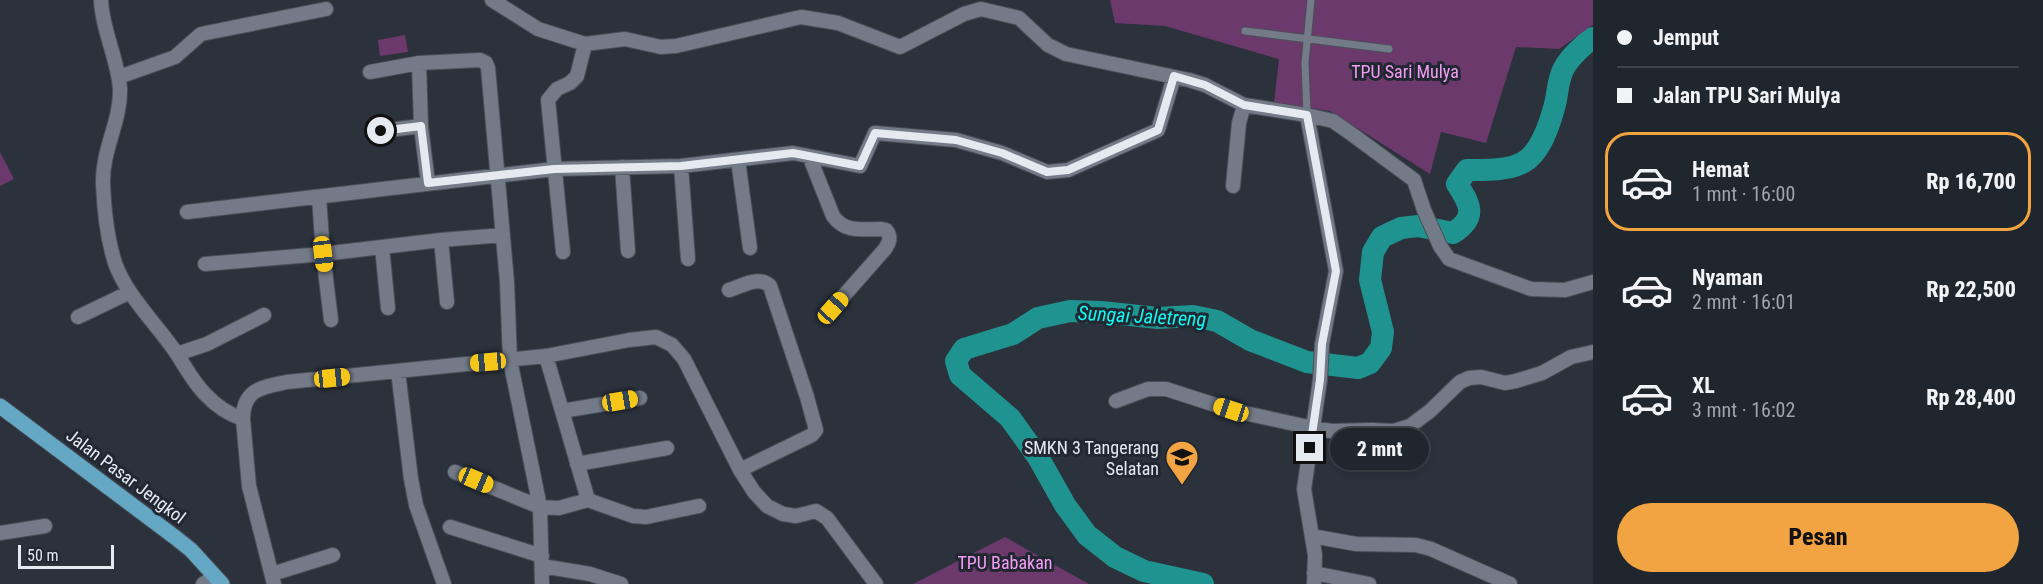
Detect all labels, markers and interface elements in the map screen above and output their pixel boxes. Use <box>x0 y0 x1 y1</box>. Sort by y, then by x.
text: Jemput <box>1653 25 1719 50</box>
park label: TPU Sari Mulya <box>1351 61 1459 82</box>
text: Jalan TPU Sari Mulya <box>1653 83 1841 108</box>
route start <box>367 117 394 144</box>
icon: car <box>1620 155 1674 209</box>
text: Hemat <box>1692 157 1749 182</box>
text: Rp 16,700 <box>1926 169 2016 194</box>
text: 1 mnt · 16:00 <box>1692 182 1795 206</box>
car <box>312 235 334 273</box>
icon: car <box>1620 263 1674 317</box>
text: Nyaman <box>1692 265 1763 290</box>
text: Rp 22,500 <box>1926 277 2016 302</box>
car <box>814 289 852 327</box>
text: 2 mnt · 16:01 <box>1692 290 1795 314</box>
water label: Sungai Jaletreng <box>1077 301 1207 331</box>
car <box>469 351 507 373</box>
car <box>313 367 351 389</box>
icon: car <box>1620 371 1674 425</box>
text: XL <box>1692 373 1715 398</box>
text: Rp 28,400 <box>1926 385 2016 410</box>
car <box>601 389 639 413</box>
car <box>1211 396 1251 424</box>
text: 3 mnt · 16:02 <box>1692 398 1795 422</box>
street label: Jalan Pasar Jengkol <box>62 424 190 528</box>
callout: 2 mnt <box>1331 427 1430 469</box>
route end <box>1296 434 1323 461</box>
place label: SMKN 3 Tangerang Selatan <box>1024 437 1159 479</box>
text: 2 mnt <box>1357 437 1402 461</box>
school or university icon: SMKN 3 Tangerang Selatan <box>1164 439 1200 486</box>
car <box>456 465 496 495</box>
button: Pesan <box>1617 503 2019 572</box>
scale bar <box>18 542 114 570</box>
text: 50 m <box>27 546 59 565</box>
park label: TPU Babakan <box>958 552 1052 573</box>

